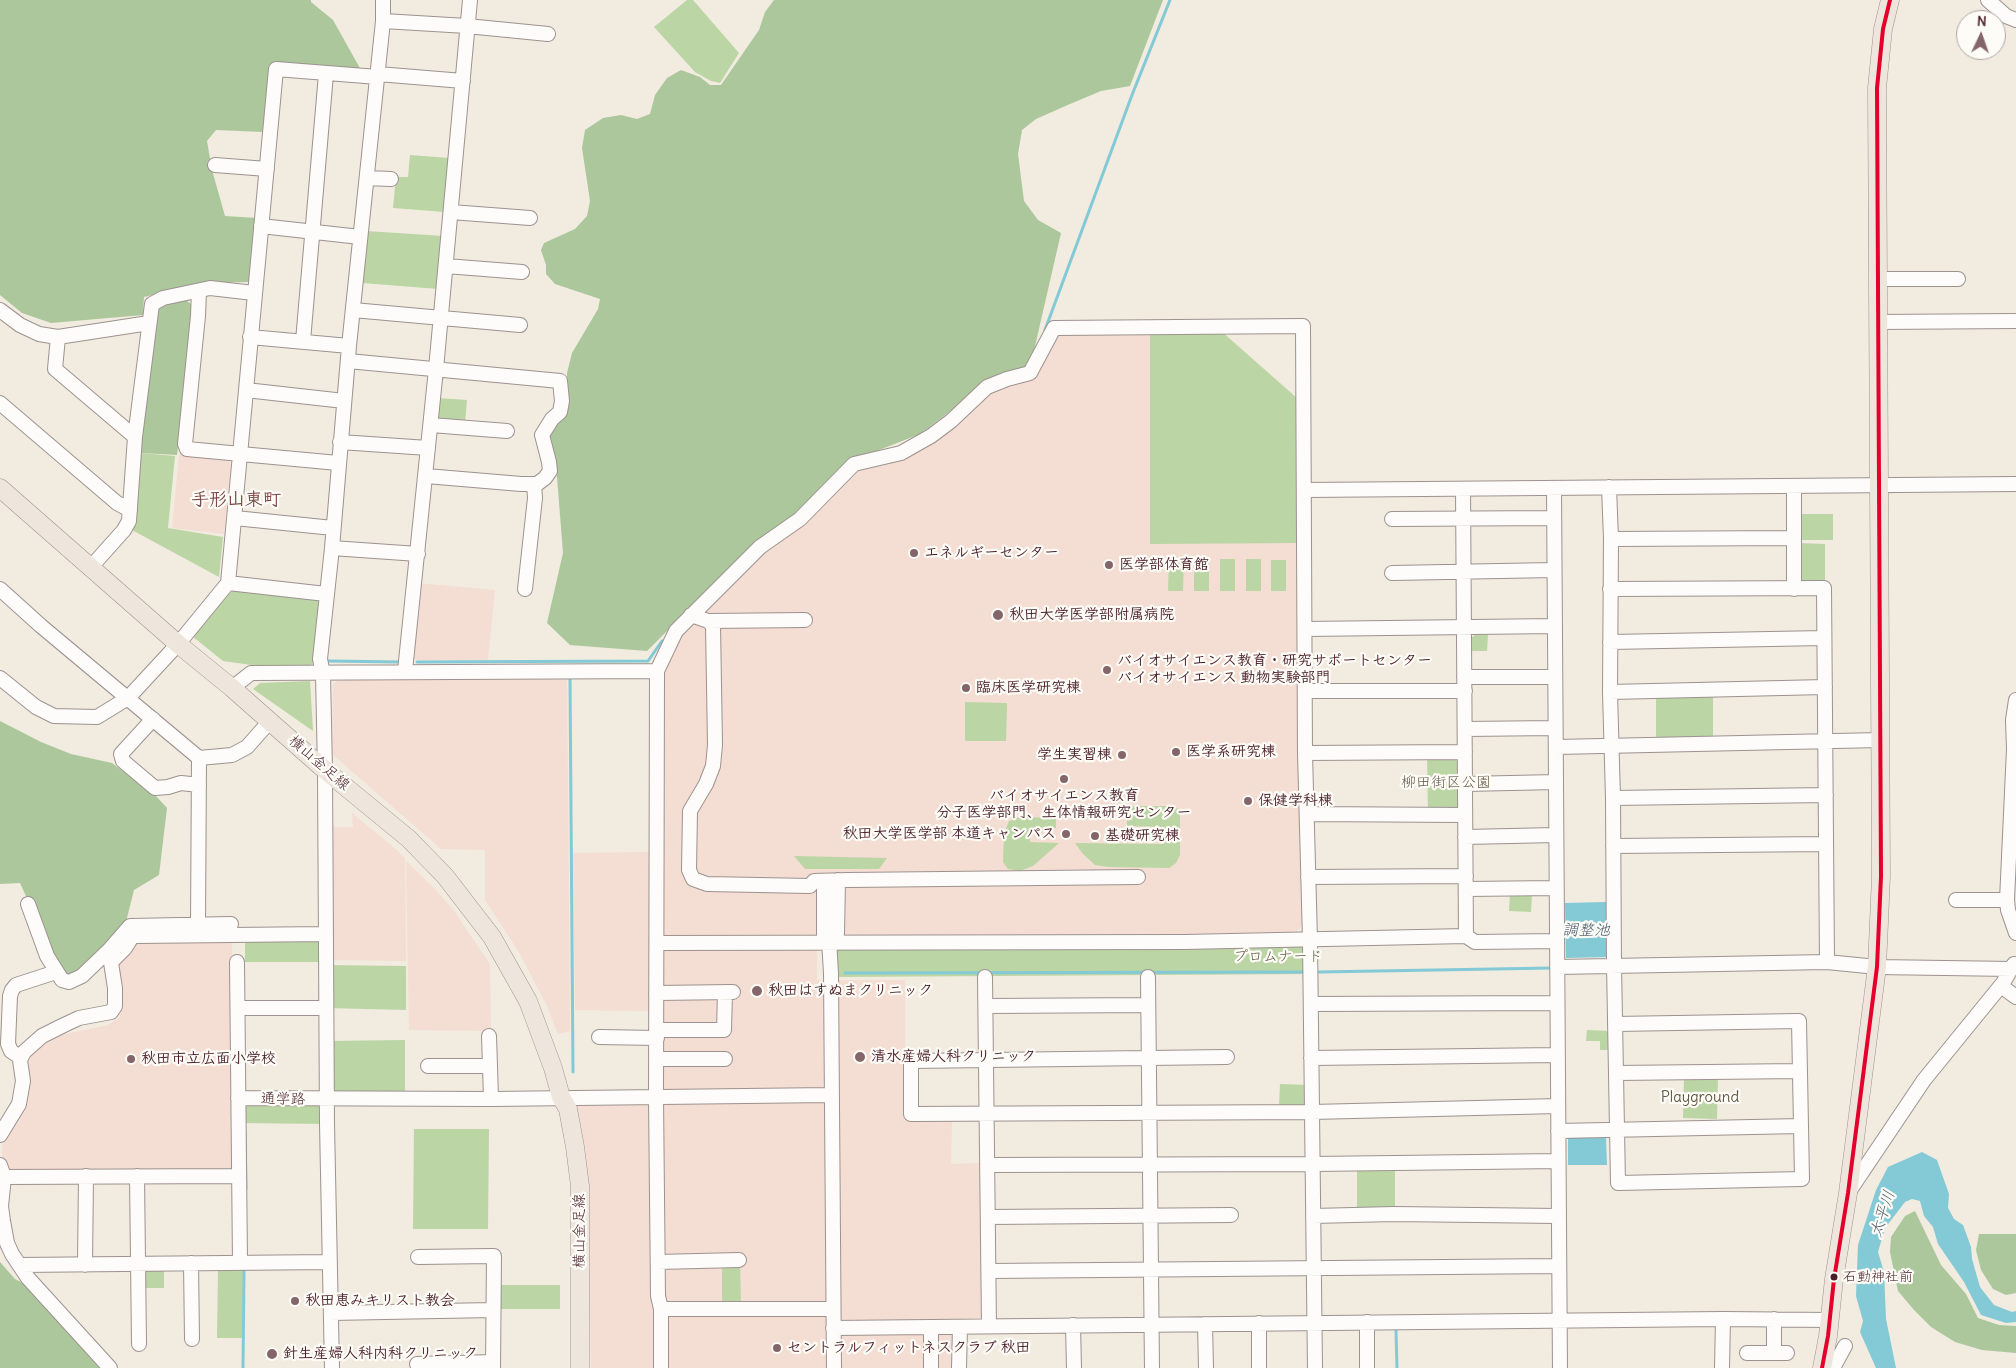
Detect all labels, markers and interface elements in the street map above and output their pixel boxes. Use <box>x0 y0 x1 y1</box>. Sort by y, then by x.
north arrow <box>1956 10 2006 60</box>
text: N <box>1976 12 1987 30</box>
district label: 手形山東町 <box>191 489 281 511</box>
place label: エネルギーセンター <box>924 544 1059 562</box>
marker: エネルギーセンター <box>908 547 920 559</box>
place label: 医学部体育館 <box>1119 556 1209 574</box>
marker: 医学部体育館 <box>1103 559 1115 571</box>
place label: 秋田大学医学部附属病院 <box>1009 606 1174 624</box>
marker: 秋田大学医学部附属病院 <box>991 608 1005 622</box>
place label: バイオサイエンス教育・研究サポートセンター バイオサイエンス 動物実験部門 <box>1117 652 1432 687</box>
marker: バイオサイエンス教育・研究サポートセンター バイオサイエンス 動物実験部門 <box>1101 664 1113 676</box>
place label: 臨床医学研究棟 <box>976 679 1081 697</box>
marker: 臨床医学研究棟 <box>960 682 972 694</box>
street label: 横山金足線 <box>285 732 353 794</box>
place label: 医学系研究棟 <box>1186 743 1276 761</box>
place label: 学生実習棟 <box>1037 746 1112 764</box>
marker: 医学系研究棟 <box>1170 746 1182 758</box>
marker: 学生実習棟 <box>1116 749 1128 761</box>
marker: バイオサイエンス教育 分子医学部門、生体情報研究センター <box>1058 773 1070 785</box>
park label: 柳田街区公園 <box>1401 774 1491 792</box>
place label: バイオサイエンス教育 分子医学部門、生体情報研究センター <box>937 787 1191 822</box>
place label: 保健学科棟 <box>1258 792 1333 810</box>
marker: 保健学科棟 <box>1242 795 1254 807</box>
place label: 秋田大学医学部 本道キャンパス <box>842 825 1056 843</box>
place label: 基礎研究棟 <box>1105 827 1180 845</box>
marker: 秋田大学医学部 本道キャンパス <box>1060 828 1072 840</box>
marker: 基礎研究棟 <box>1089 830 1101 842</box>
water label: 調整池 <box>1562 920 1610 940</box>
park label: プロムナード <box>1233 948 1323 966</box>
place label: 秋田はすぬまクリニック <box>768 982 933 1000</box>
marker: 秋田はすぬまクリニック <box>750 984 764 998</box>
place label: 清水産婦人科クリニック <box>871 1048 1036 1066</box>
place label: 秋田市立広面小学校 <box>141 1050 276 1068</box>
marker: 清水産婦人科クリニック <box>853 1050 867 1064</box>
marker: 秋田市立広面小学校 <box>125 1053 137 1065</box>
park label: Playground <box>1661 1089 1739 1107</box>
street label: 通学路 <box>260 1090 306 1108</box>
water label: 太平川 <box>1866 1188 1900 1240</box>
street label: 横山金足線 <box>571 1194 589 1268</box>
place label: 石動神社前 <box>1843 1269 1913 1285</box>
marker: 石動神社前 <box>1829 1272 1839 1282</box>
place label: 秋田恵みキリスト教会 <box>305 1292 455 1310</box>
marker: 秋田恵みキリスト教会 <box>289 1295 301 1307</box>
place label: セントラルフィットネスクラブ 秋田 <box>787 1339 1031 1357</box>
marker: セントラルフィットネスクラブ 秋田 <box>771 1342 783 1354</box>
place label: 針生産婦人科内科クリニック <box>283 1345 478 1363</box>
marker: 針生産婦人科内科クリニック <box>265 1347 279 1361</box>

